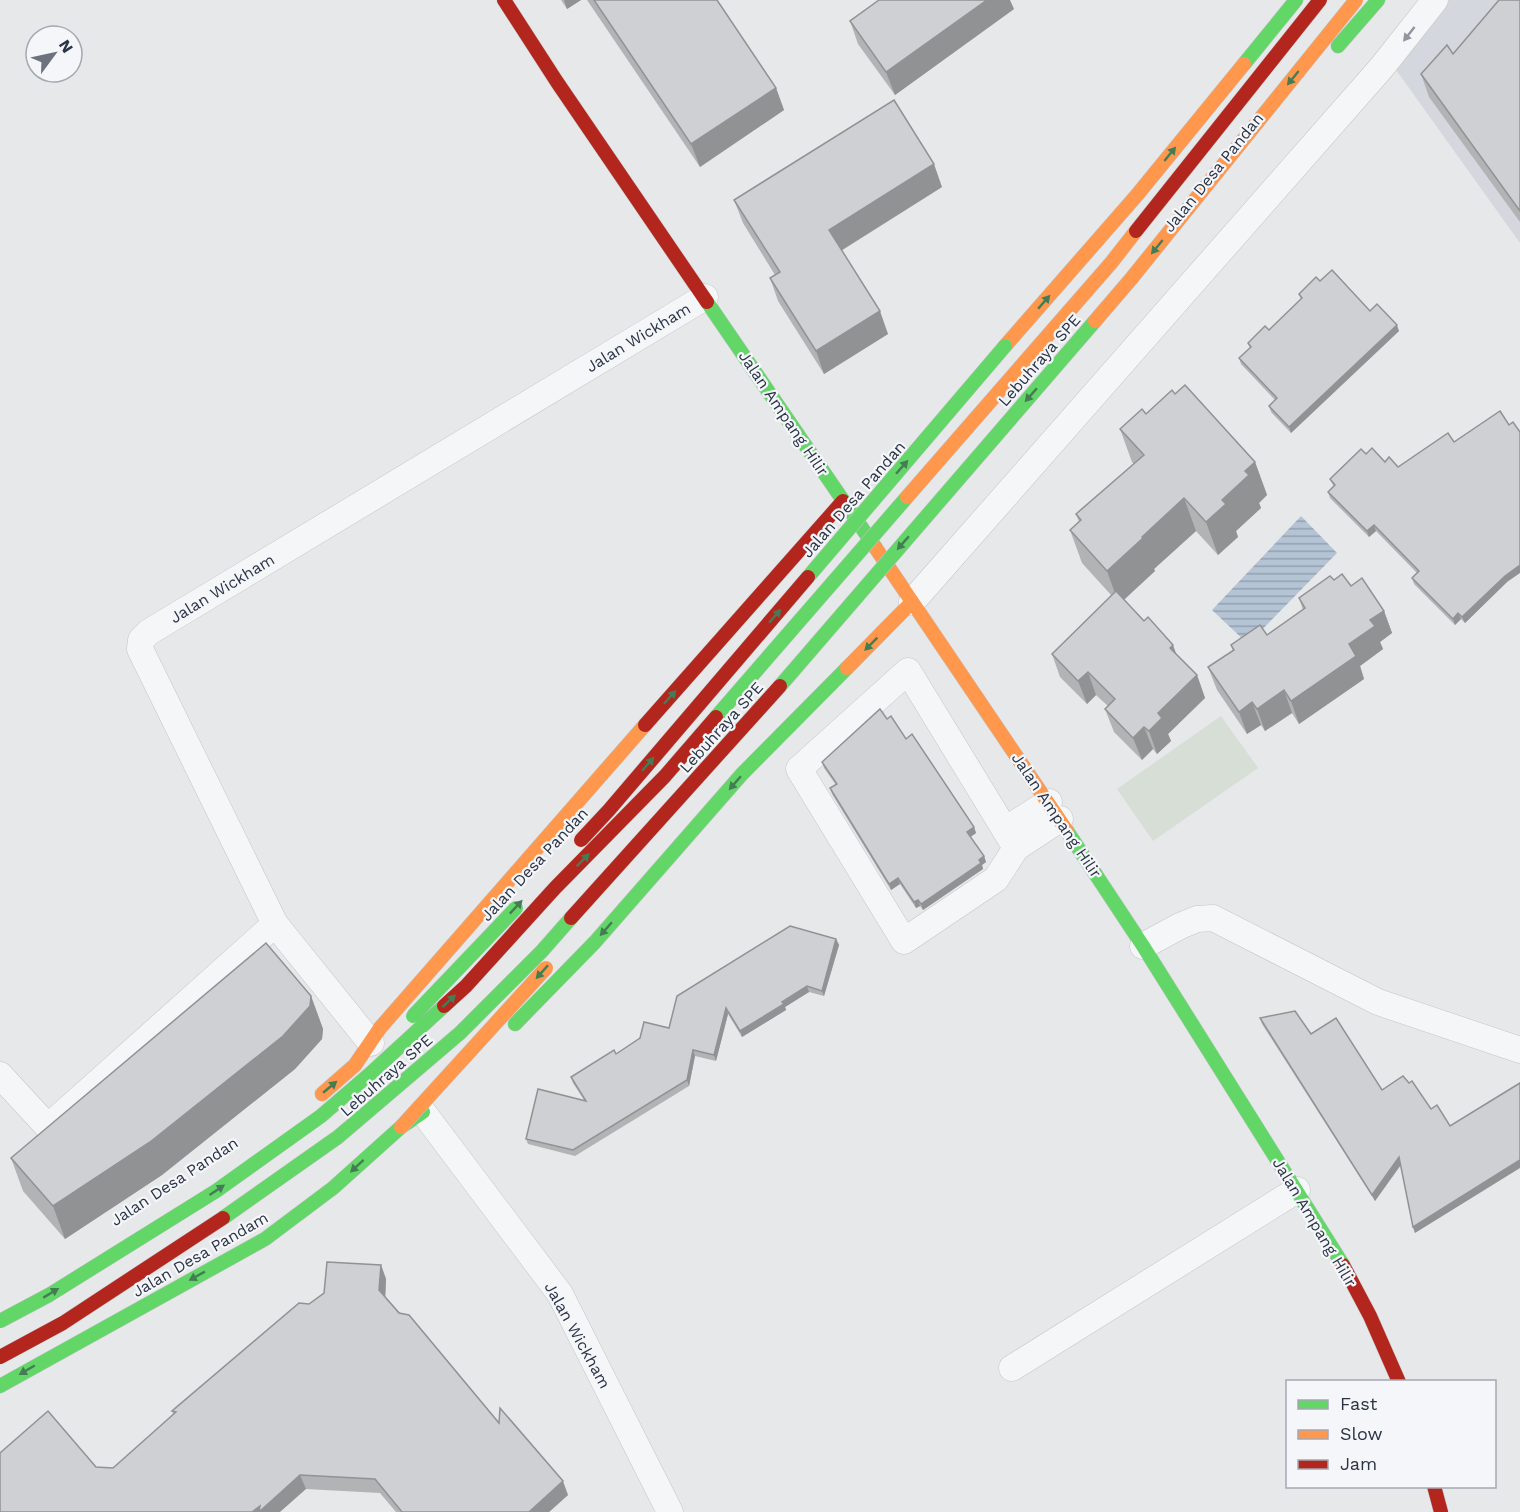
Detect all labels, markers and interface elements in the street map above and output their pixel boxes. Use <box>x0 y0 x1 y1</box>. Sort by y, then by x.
north arrow <box>24 24 84 84</box>
one-way arrow <box>1403 26 1415 41</box>
text: N <box>55 36 77 56</box>
one-way arrow <box>1286 70 1299 86</box>
street label: Jalan Desa Pandan <box>1159 109 1267 236</box>
one-way arrow <box>1164 146 1176 161</box>
one-way arrow <box>1152 239 1164 254</box>
one-way arrow <box>1037 295 1050 310</box>
street label: Jalan Wickham <box>583 299 694 376</box>
street label: Lebuhraya SPE <box>994 310 1084 410</box>
street label: Jalan Ampang Hilir <box>735 347 833 480</box>
one-way arrow <box>1025 387 1038 402</box>
street label: Jalan Desa Pandan <box>798 437 909 561</box>
one-way arrow <box>895 459 908 475</box>
one-way arrow <box>897 535 910 551</box>
street label: Jalan Wickham <box>167 550 278 627</box>
one-way arrow <box>768 609 781 624</box>
one-way arrow <box>865 636 879 650</box>
street label: Lebuhraya SPE <box>676 678 767 777</box>
one-way arrow <box>663 690 676 705</box>
street label: Jalan Ampang Hilir <box>1008 749 1106 882</box>
one-way arrow <box>641 757 654 772</box>
one-way arrow <box>729 775 742 790</box>
street label: Jalan Desa Pandan <box>477 804 592 925</box>
one-way arrow <box>576 852 590 867</box>
one-way arrow <box>509 901 523 915</box>
one-way arrow <box>600 921 613 936</box>
one-way arrow <box>536 964 549 979</box>
one-way arrow <box>441 995 456 1008</box>
street label: Lebuhraya SPE <box>336 1030 436 1120</box>
one-way arrow <box>322 1081 337 1094</box>
street label: Jalan Desa Pandan <box>107 1133 242 1230</box>
street label: Jalan Ampang Hilir <box>1269 1154 1361 1291</box>
one-way arrow <box>350 1159 365 1173</box>
one-way arrow <box>209 1185 225 1196</box>
street label: Jalan Desa Pandam <box>129 1208 271 1301</box>
one-way arrow <box>188 1271 205 1281</box>
street label: Jalan Wickham <box>540 1279 615 1392</box>
one-way arrow <box>43 1288 60 1298</box>
one-way arrow <box>18 1365 35 1375</box>
legend <box>1286 1380 1496 1488</box>
text: Fast <box>1340 1393 1378 1414</box>
text: Slow <box>1340 1423 1383 1444</box>
text: Jam <box>1340 1453 1377 1474</box>

